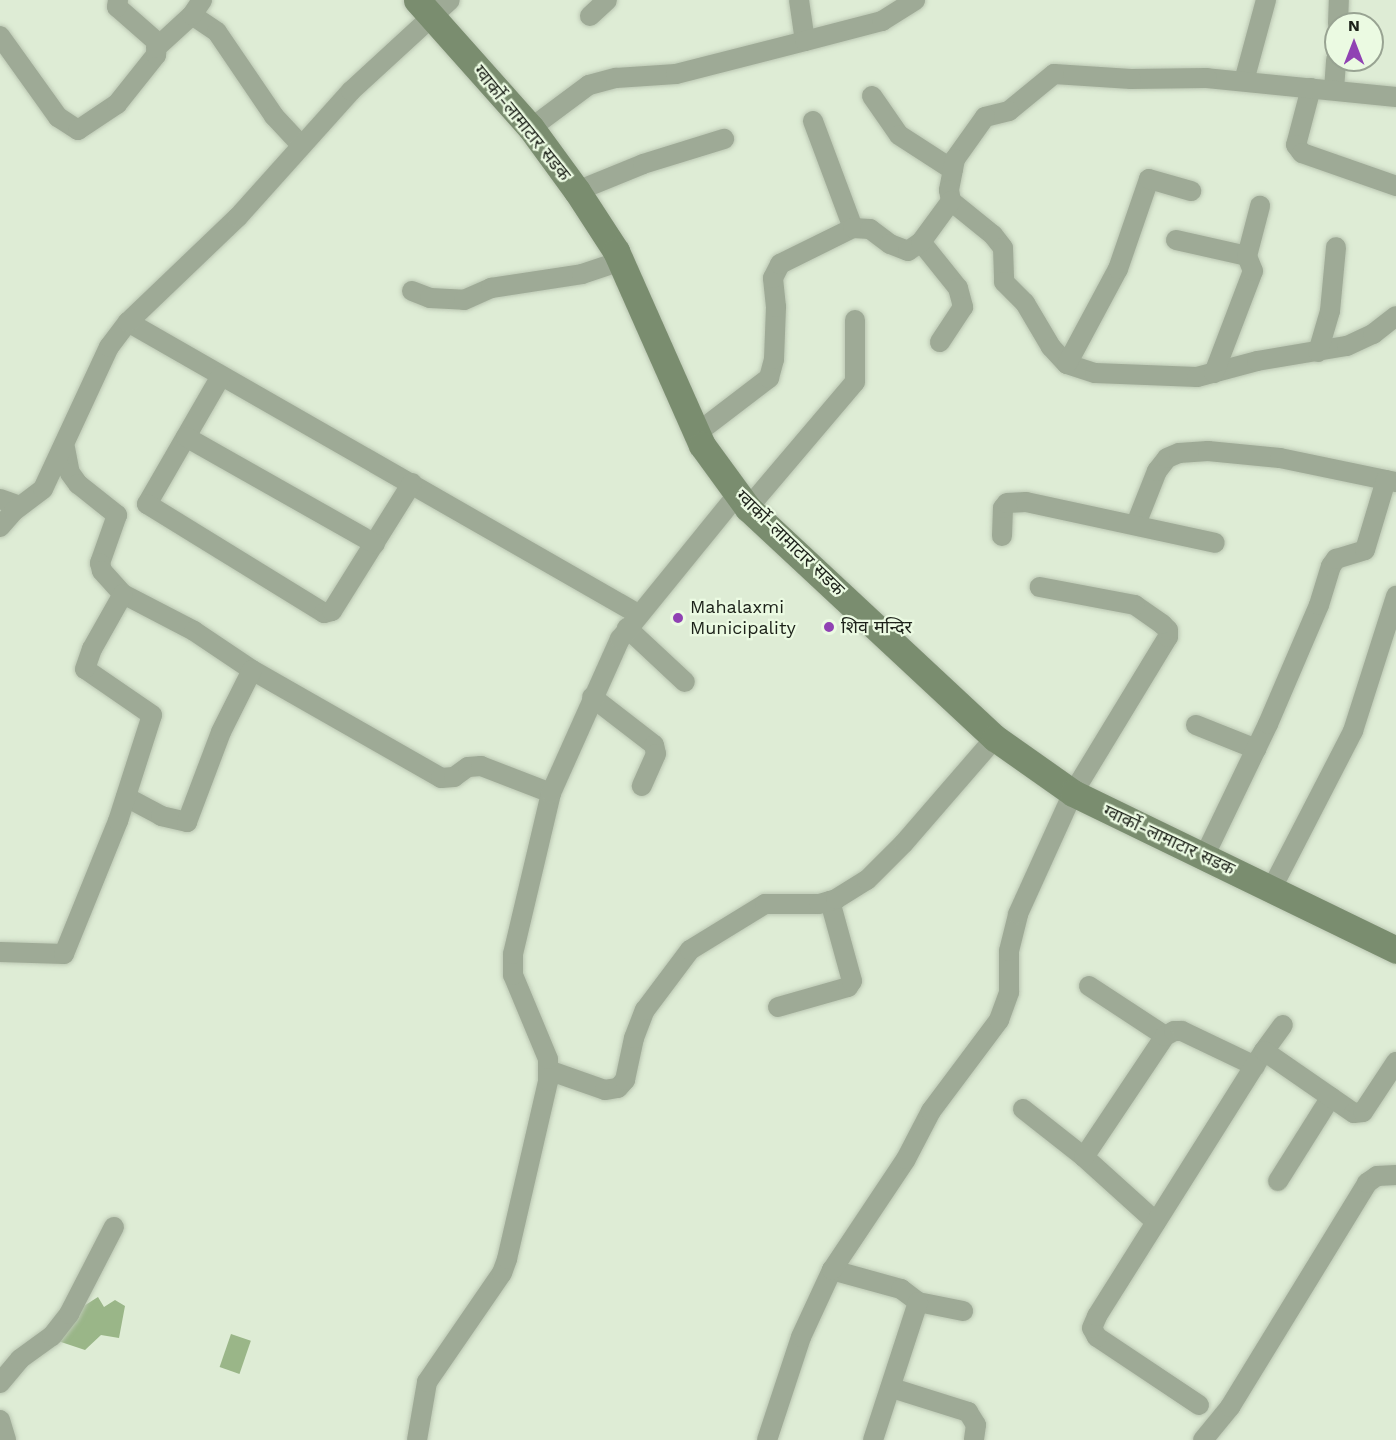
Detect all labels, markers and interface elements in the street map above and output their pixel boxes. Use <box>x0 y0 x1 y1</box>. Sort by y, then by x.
north arrow <box>1324 12 1384 72</box>
text: N <box>1348 16 1360 35</box>
street label: ग्वार्को-लामाटार सडक <box>469 61 575 185</box>
street label: ग्वार्को-लामाटार सडक <box>731 486 849 600</box>
place label: Mahalaxmi Municipality <box>690 597 796 640</box>
marker: Mahalaxmi Municipality <box>671 611 685 625</box>
place label: शिव मन्दिर <box>841 616 912 638</box>
marker: शिव मन्दिर <box>822 620 836 634</box>
street label: ग्वार्को-लामाटार सडक <box>1100 800 1238 880</box>

